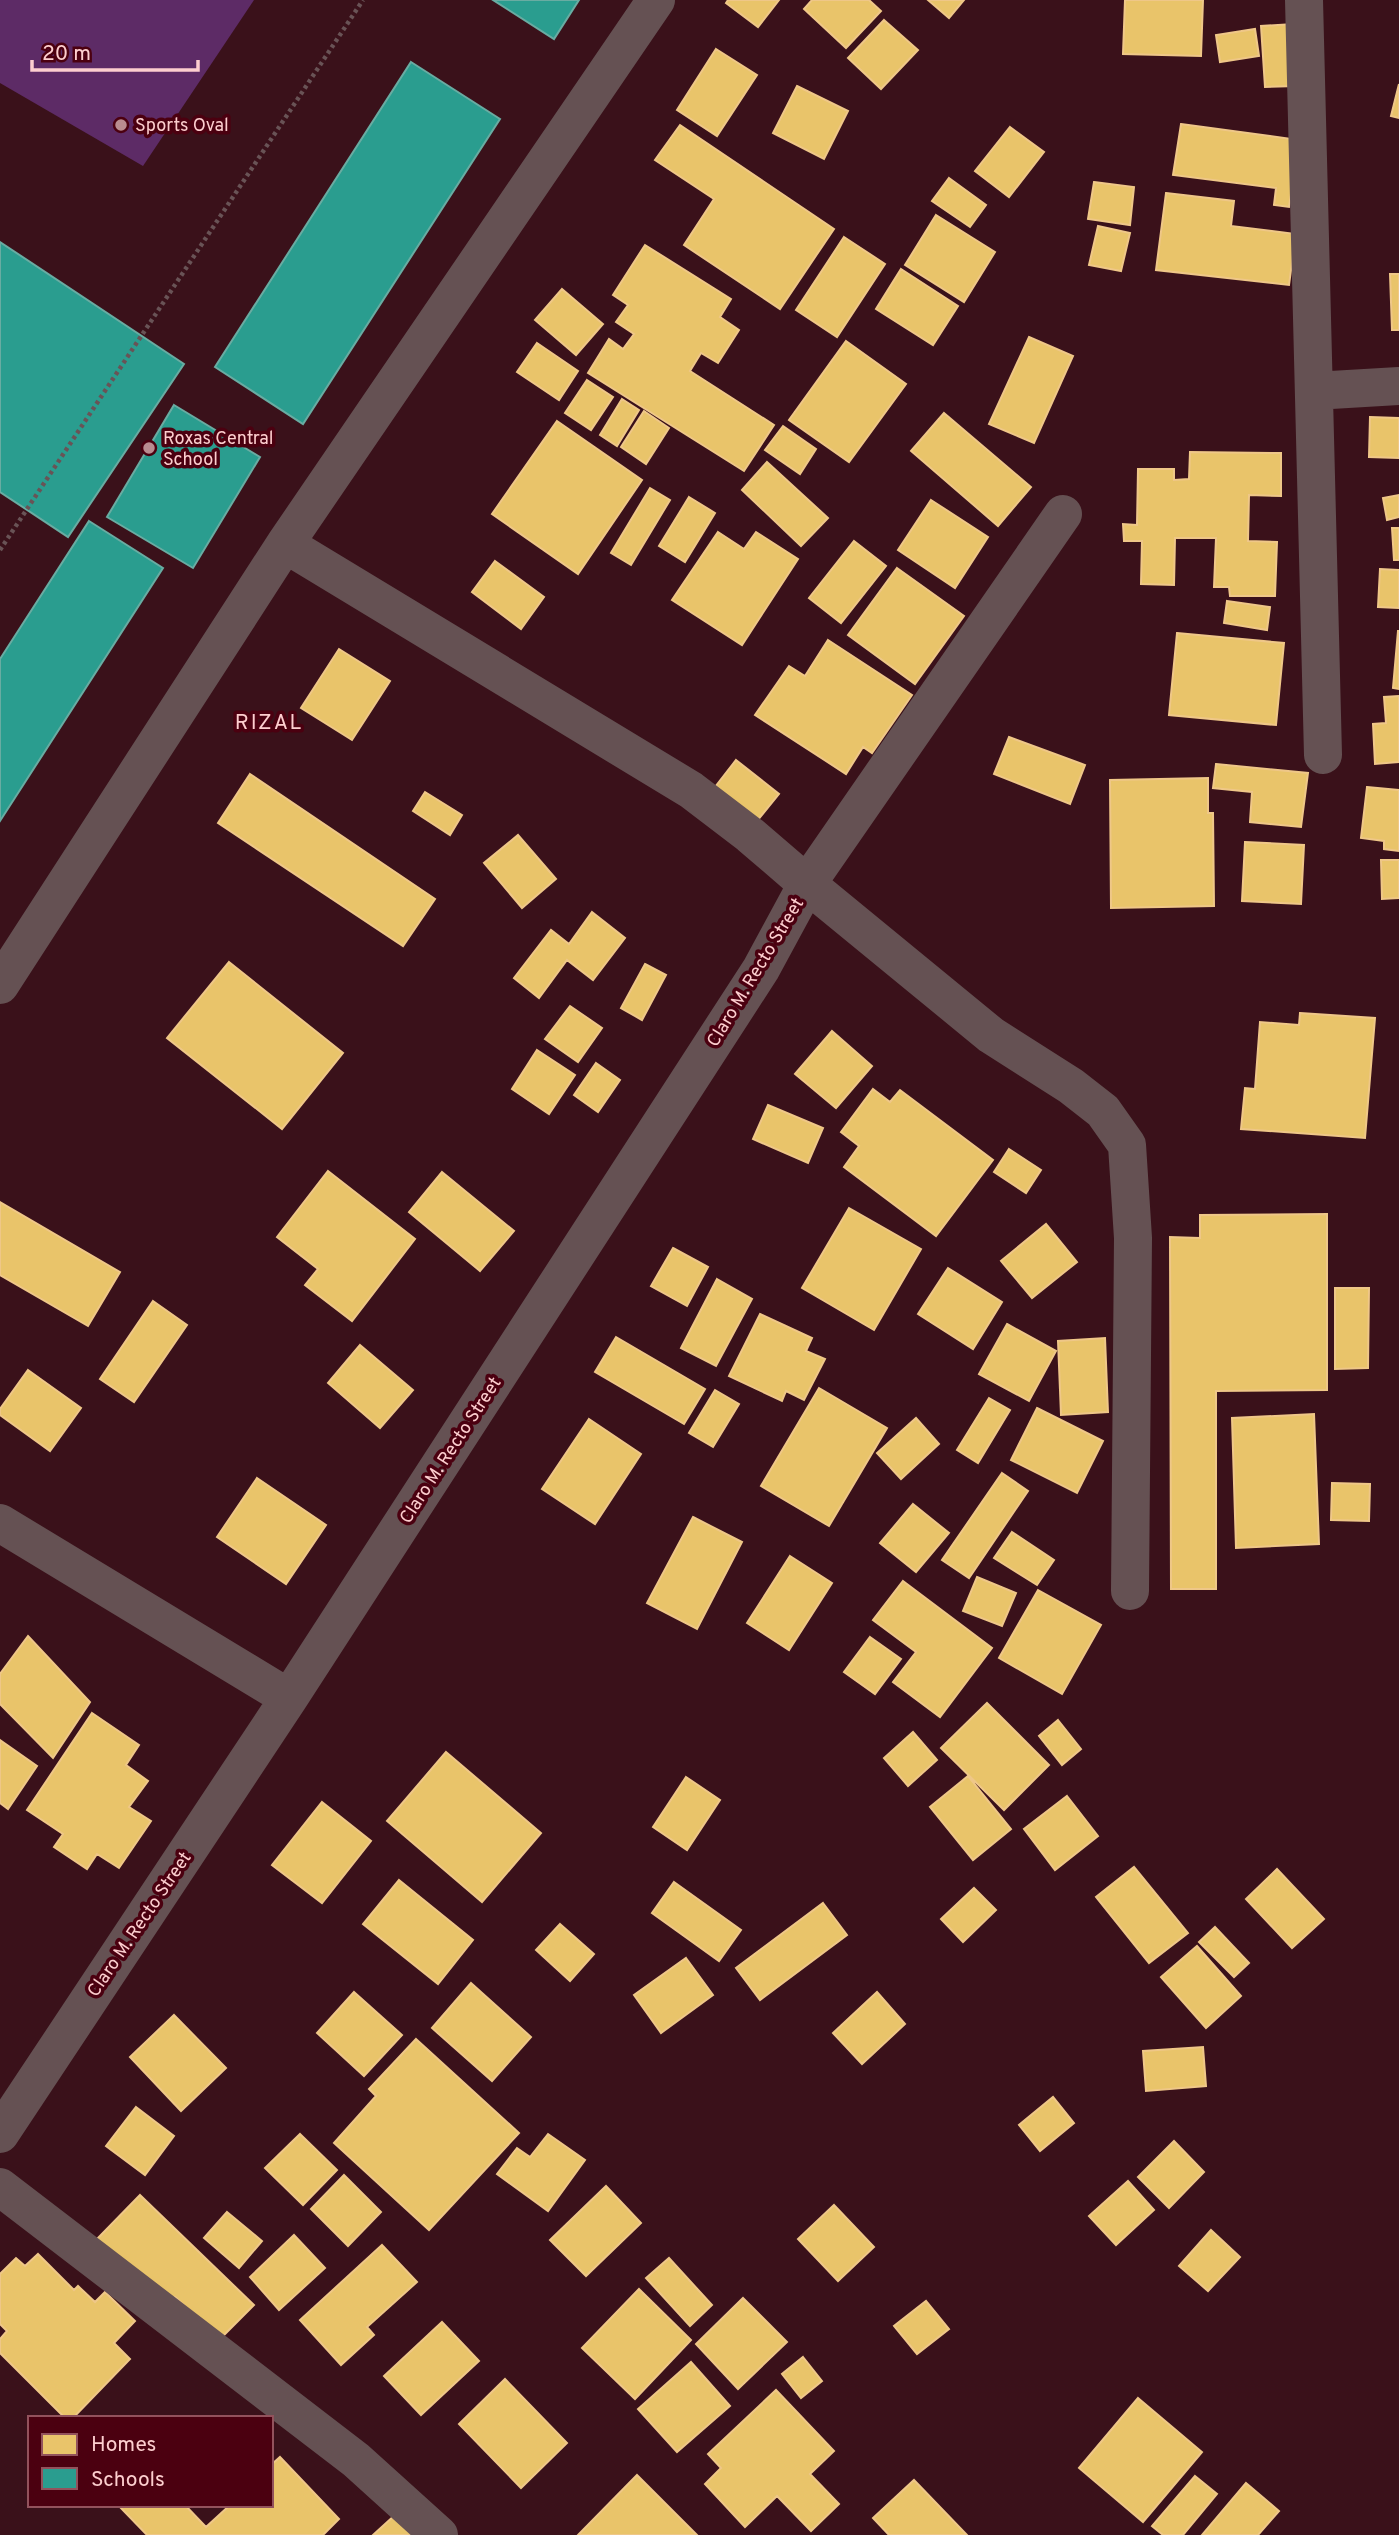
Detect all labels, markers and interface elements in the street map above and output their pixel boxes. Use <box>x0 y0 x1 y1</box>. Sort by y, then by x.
scale bar <box>32 28 198 72</box>
text: 20 m <box>42 41 91 68</box>
place label: Sports Oval <box>135 115 229 138</box>
marker: Sports Oval <box>113 117 129 133</box>
place label: Roxas Central School <box>163 428 274 472</box>
marker: Roxas Central School <box>141 440 157 456</box>
district label: RIZAL <box>235 710 303 737</box>
street label: Claro M. Recto Street <box>703 894 810 1052</box>
street label: Claro M. Recto Street <box>395 1373 507 1529</box>
street label: Claro M. Recto Street <box>83 1848 197 2002</box>
legend <box>28 2416 273 2507</box>
text: Homes <box>91 2432 156 2459</box>
text: Schools <box>91 2467 165 2494</box>

